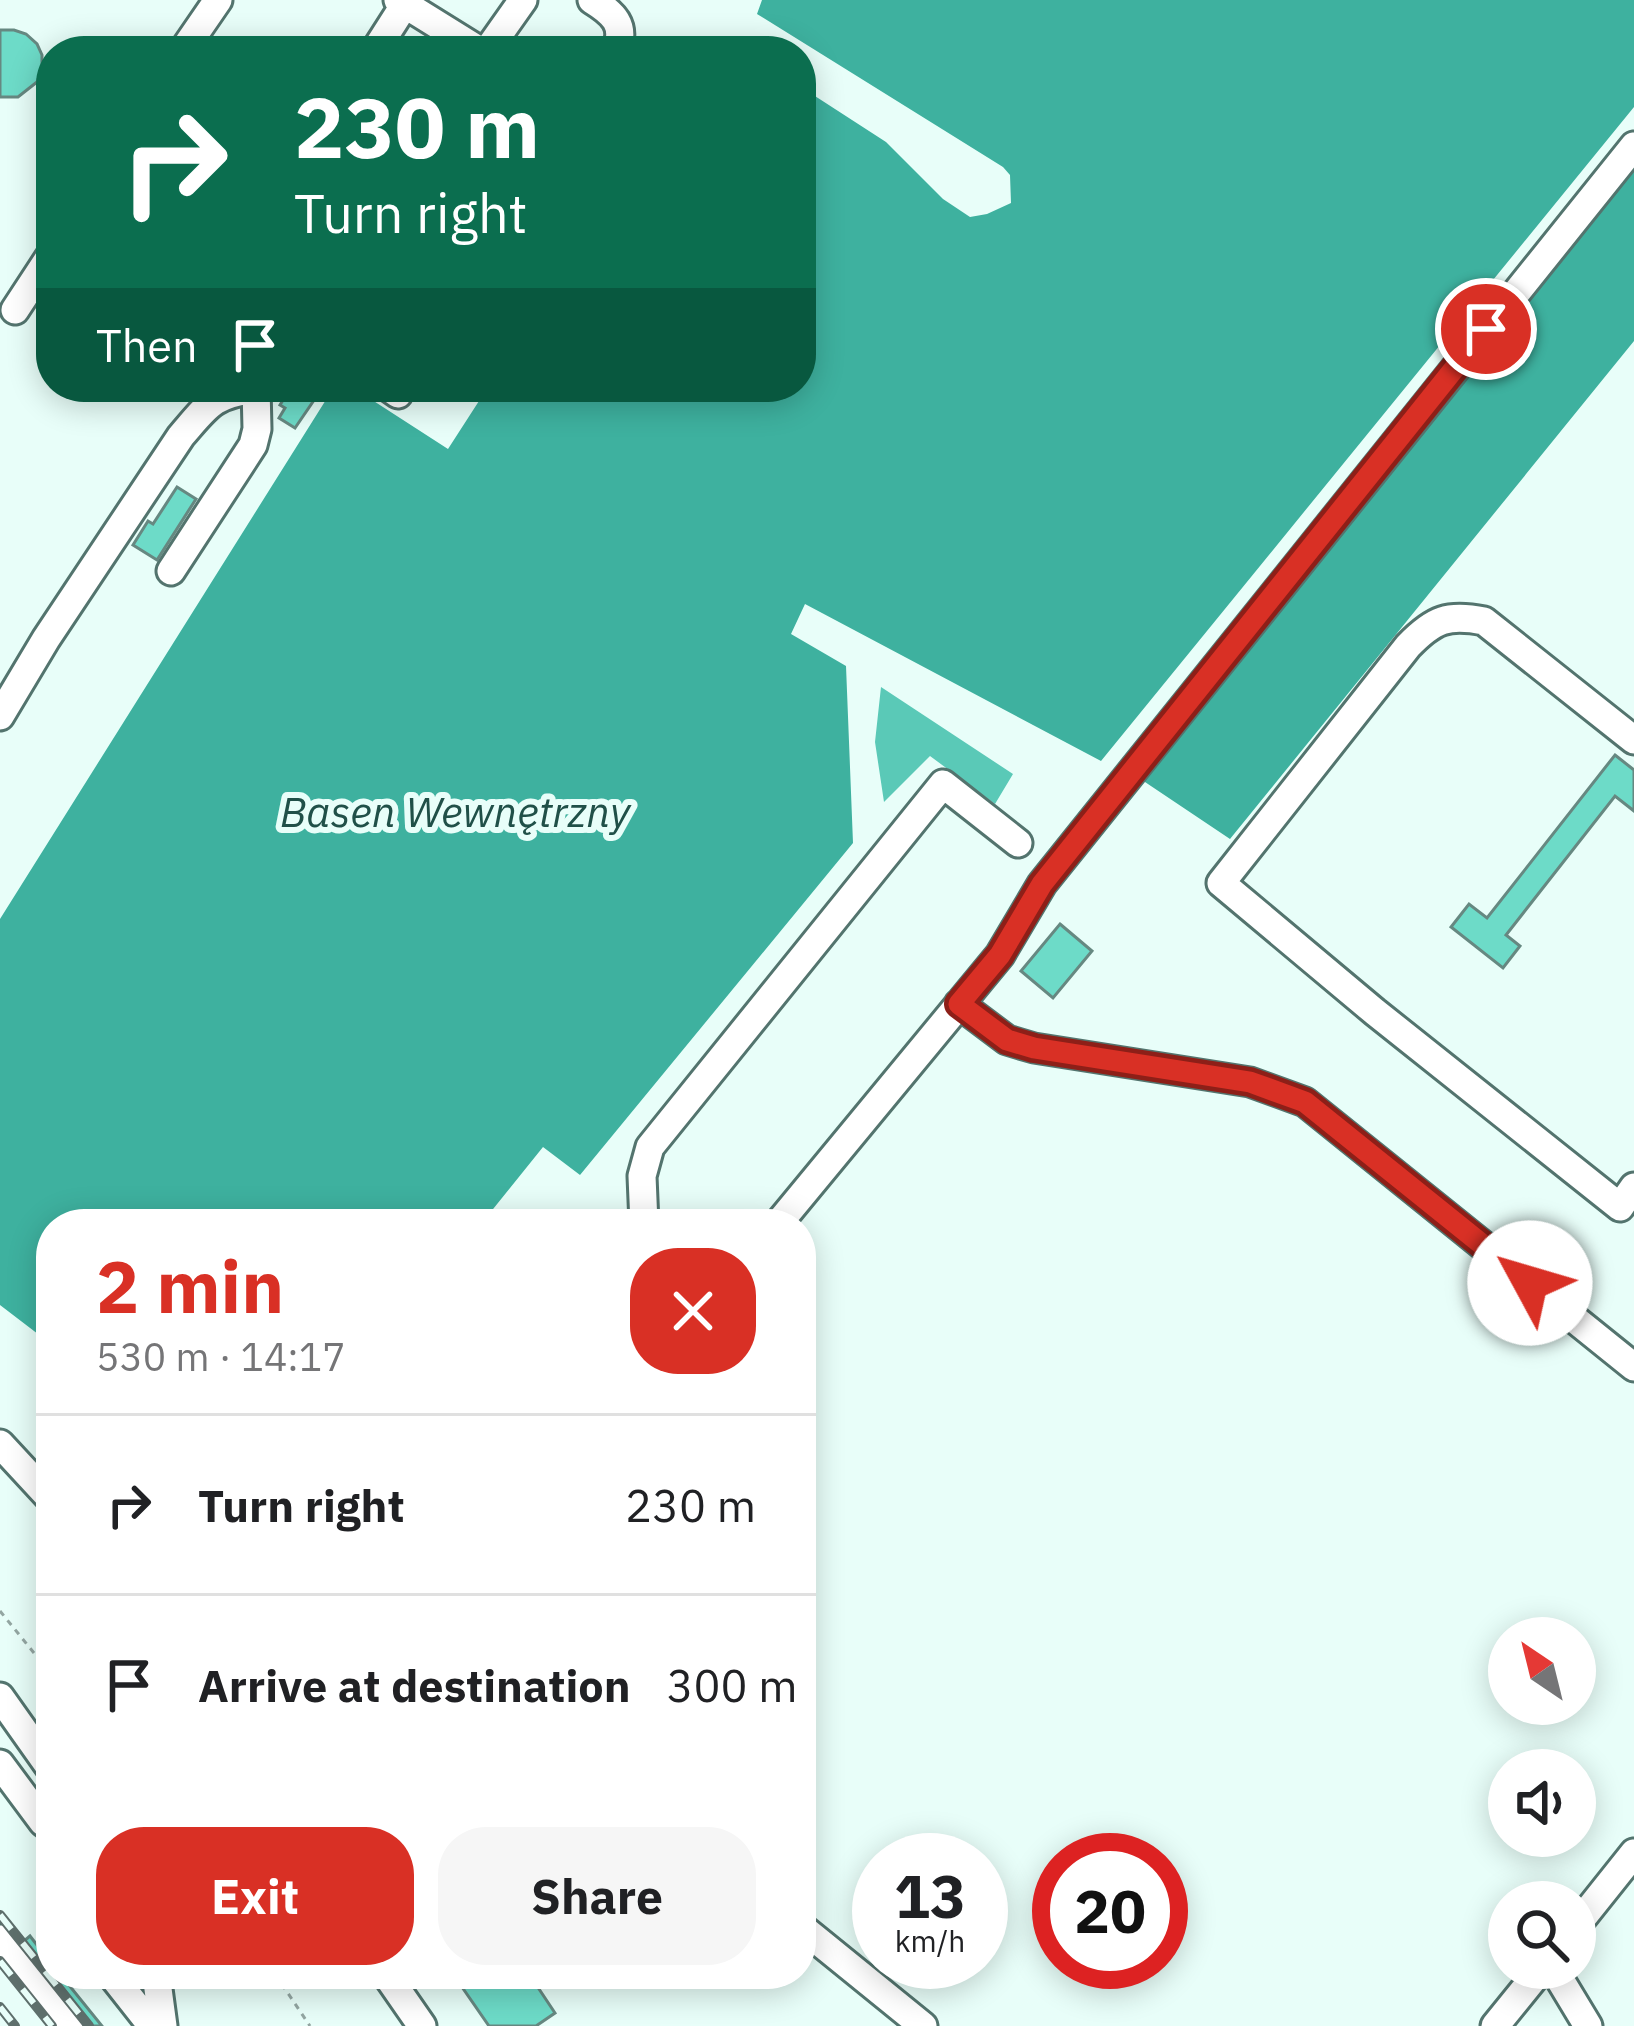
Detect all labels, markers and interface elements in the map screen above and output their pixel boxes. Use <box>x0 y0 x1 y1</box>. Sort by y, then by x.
text: 230 m <box>294 72 540 181</box>
icon: right <box>96 84 252 240</box>
text: Turn right <box>294 178 528 248</box>
pin <box>1435 278 1537 380</box>
icon: arrive <box>1453 296 1519 362</box>
icon: arrive <box>222 312 288 378</box>
text: Then <box>96 316 198 374</box>
water label: Basen Wewnętrzny <box>280 784 632 839</box>
position arrow <box>1467 1220 1593 1346</box>
text: 2 min <box>96 1239 284 1333</box>
button: close <box>630 1248 756 1374</box>
text: 530 m · 14:17 <box>96 1331 346 1382</box>
icon: right <box>96 1472 162 1538</box>
text: Turn right <box>198 1476 405 1534</box>
text: 230 m <box>625 1476 756 1534</box>
north arrow <box>1488 1617 1596 1725</box>
map controls <box>1488 1617 1596 1989</box>
icon: arrive <box>96 1652 162 1718</box>
text: Arrive at destination <box>198 1656 631 1714</box>
text: 300 m <box>667 1656 797 1714</box>
button: sound <box>1488 1749 1596 1857</box>
button: Exit <box>96 1827 414 1965</box>
button: Share <box>438 1827 756 1965</box>
speed limit sign: 20 <box>1032 1833 1188 1989</box>
text: 13 <box>894 1856 966 1935</box>
button: search <box>1488 1881 1596 1989</box>
text: km/h <box>895 1921 965 1960</box>

